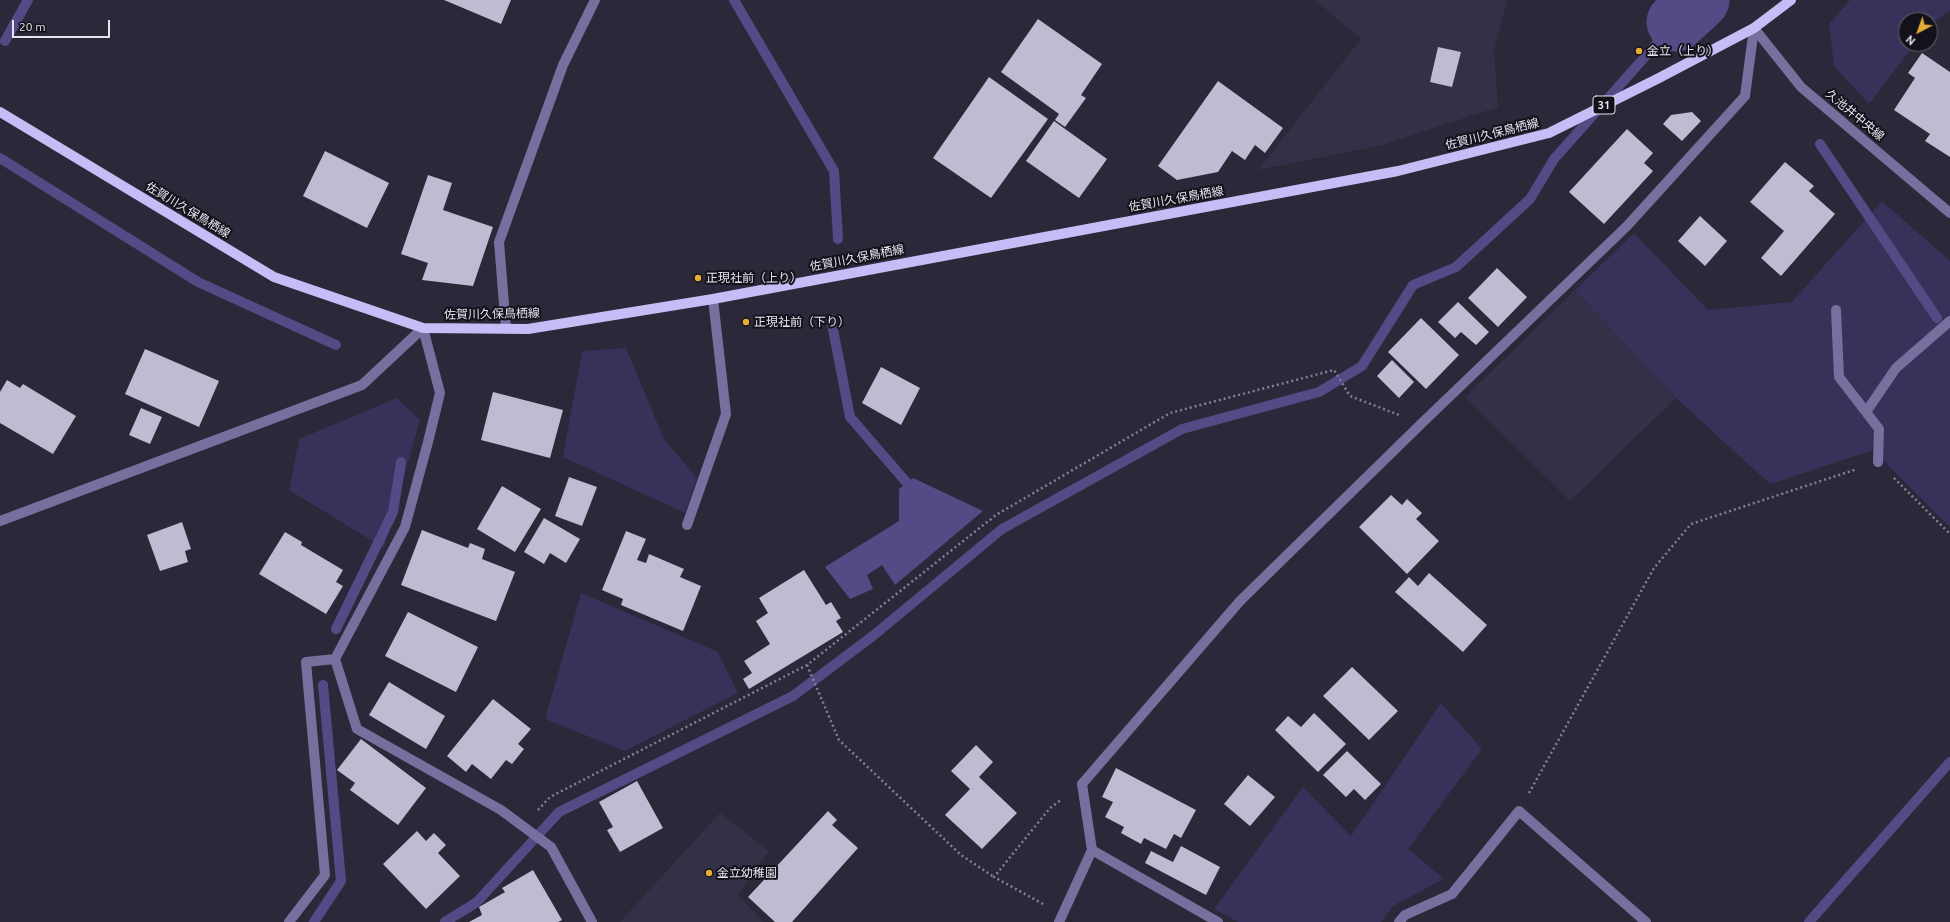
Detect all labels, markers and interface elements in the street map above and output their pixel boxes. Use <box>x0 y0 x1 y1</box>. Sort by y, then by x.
scale bar <box>14 12 112 38</box>
north arrow <box>1898 12 1938 52</box>
text: 20 m <box>19 20 46 33</box>
text: N <box>1904 33 1918 48</box>
place label: 金立（上り） <box>1647 44 1719 58</box>
marker: 金立（上り） <box>1634 46 1644 56</box>
street label: 久池井中央線 <box>1823 86 1887 144</box>
road number: 31 <box>1593 96 1615 114</box>
street label: 佐賀川久保鳥栖線 <box>1444 115 1540 153</box>
street label: 佐賀川久保鳥栖線 <box>143 179 233 241</box>
street label: 佐賀川久保鳥栖線 <box>1127 184 1225 214</box>
street label: 佐賀川久保鳥栖線 <box>809 242 905 274</box>
place label: 正現社前（上り） <box>706 271 802 285</box>
marker: 正現社前（上り） <box>693 273 703 283</box>
street label: 佐賀川久保鳥栖線 <box>444 306 540 322</box>
place label: 正現社前（下り） <box>754 315 850 329</box>
marker: 正現社前（下り） <box>741 317 751 327</box>
place label: 金立幼稚園 <box>717 866 777 880</box>
marker: 金立幼稚園 <box>704 868 714 878</box>

